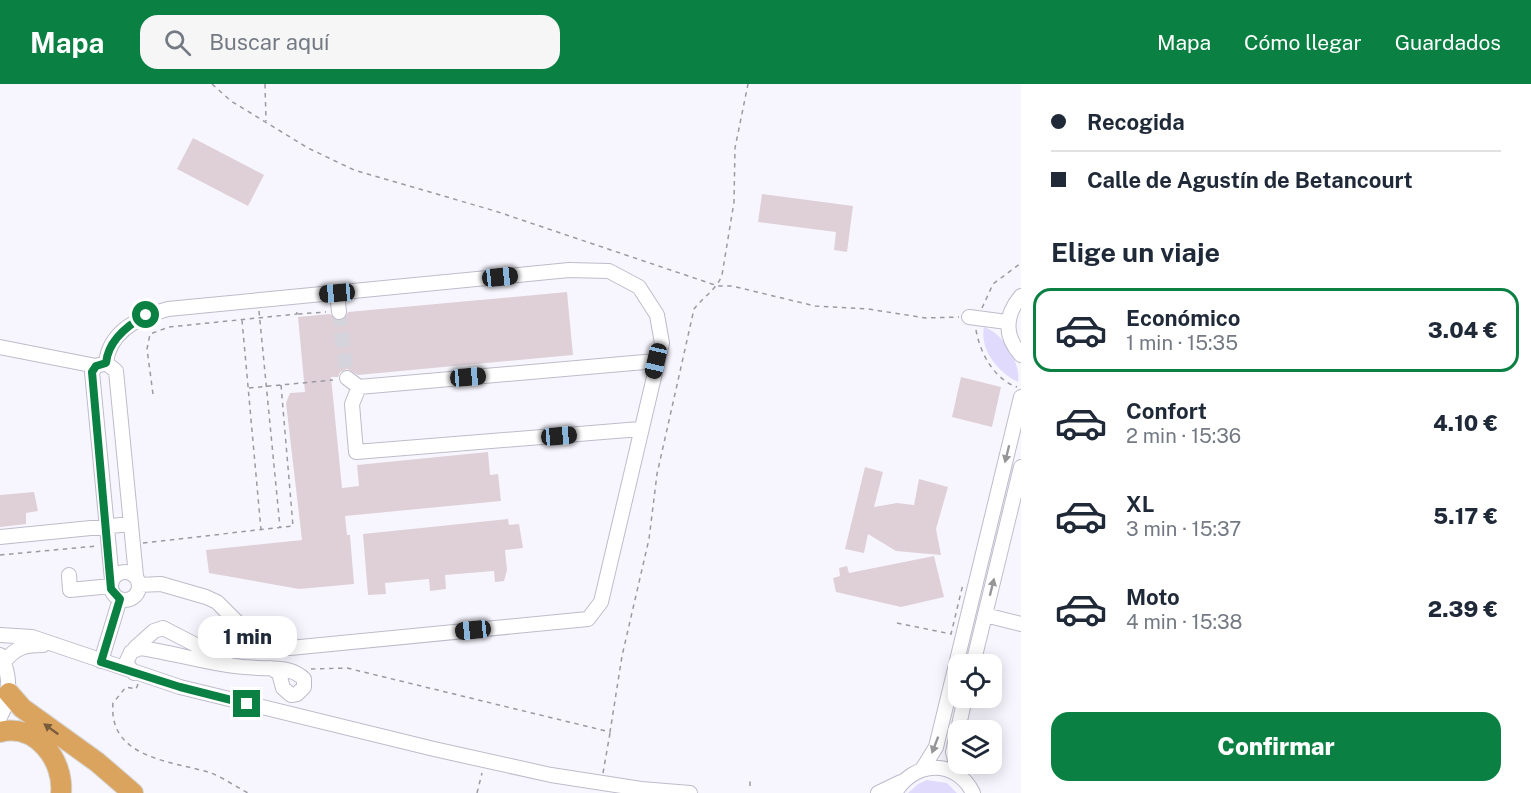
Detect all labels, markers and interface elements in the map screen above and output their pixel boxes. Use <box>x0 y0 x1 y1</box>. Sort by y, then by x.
search box <box>140 15 560 69</box>
text: Mapa <box>30 26 104 59</box>
icon: search <box>161 26 194 59</box>
text: Buscar aquí <box>209 29 329 55</box>
text: Mapa <box>1157 30 1211 55</box>
text: Cómo llegar <box>1244 30 1362 55</box>
text: Guardados <box>1395 30 1501 55</box>
text: Recogida <box>1087 109 1185 135</box>
text: Calle de Agustín de Betancourt <box>1087 167 1413 193</box>
text: Elige un viaje <box>1051 236 1220 268</box>
car <box>481 266 519 288</box>
car <box>318 282 356 304</box>
route start <box>132 301 159 328</box>
icon: car <box>1054 303 1108 357</box>
text: Económico <box>1126 305 1241 331</box>
text: 3.04 € <box>1428 317 1498 343</box>
text: 1 min · 15:35 <box>1126 331 1238 355</box>
car <box>643 341 669 381</box>
car <box>449 366 487 388</box>
icon: car <box>1054 396 1108 450</box>
text: Confort <box>1126 398 1207 424</box>
text: 4.10 € <box>1433 410 1498 436</box>
text: 2 min · 15:36 <box>1126 424 1241 448</box>
car <box>540 425 578 447</box>
one-way arrow <box>1002 444 1012 463</box>
icon: car <box>1054 489 1108 543</box>
text: XL <box>1126 491 1154 517</box>
text: 5.17 € <box>1433 503 1498 529</box>
text: 3 min · 15:37 <box>1126 517 1241 541</box>
one-way arrow <box>988 578 998 596</box>
icon: car <box>1054 582 1108 636</box>
text: Moto <box>1126 584 1180 610</box>
text: 2.39 € <box>1428 596 1498 622</box>
text: 4 min · 15:38 <box>1126 610 1242 634</box>
callout: 1 min <box>198 617 296 659</box>
car <box>454 619 492 641</box>
text: 1 min <box>223 625 272 649</box>
map controls <box>948 654 1002 774</box>
button: locate <box>948 654 1002 708</box>
route end <box>233 690 260 717</box>
button: Confirmar <box>1051 712 1501 781</box>
button: layers <box>948 720 1002 774</box>
one-way arrow <box>44 723 60 735</box>
one-way arrow <box>930 736 940 754</box>

